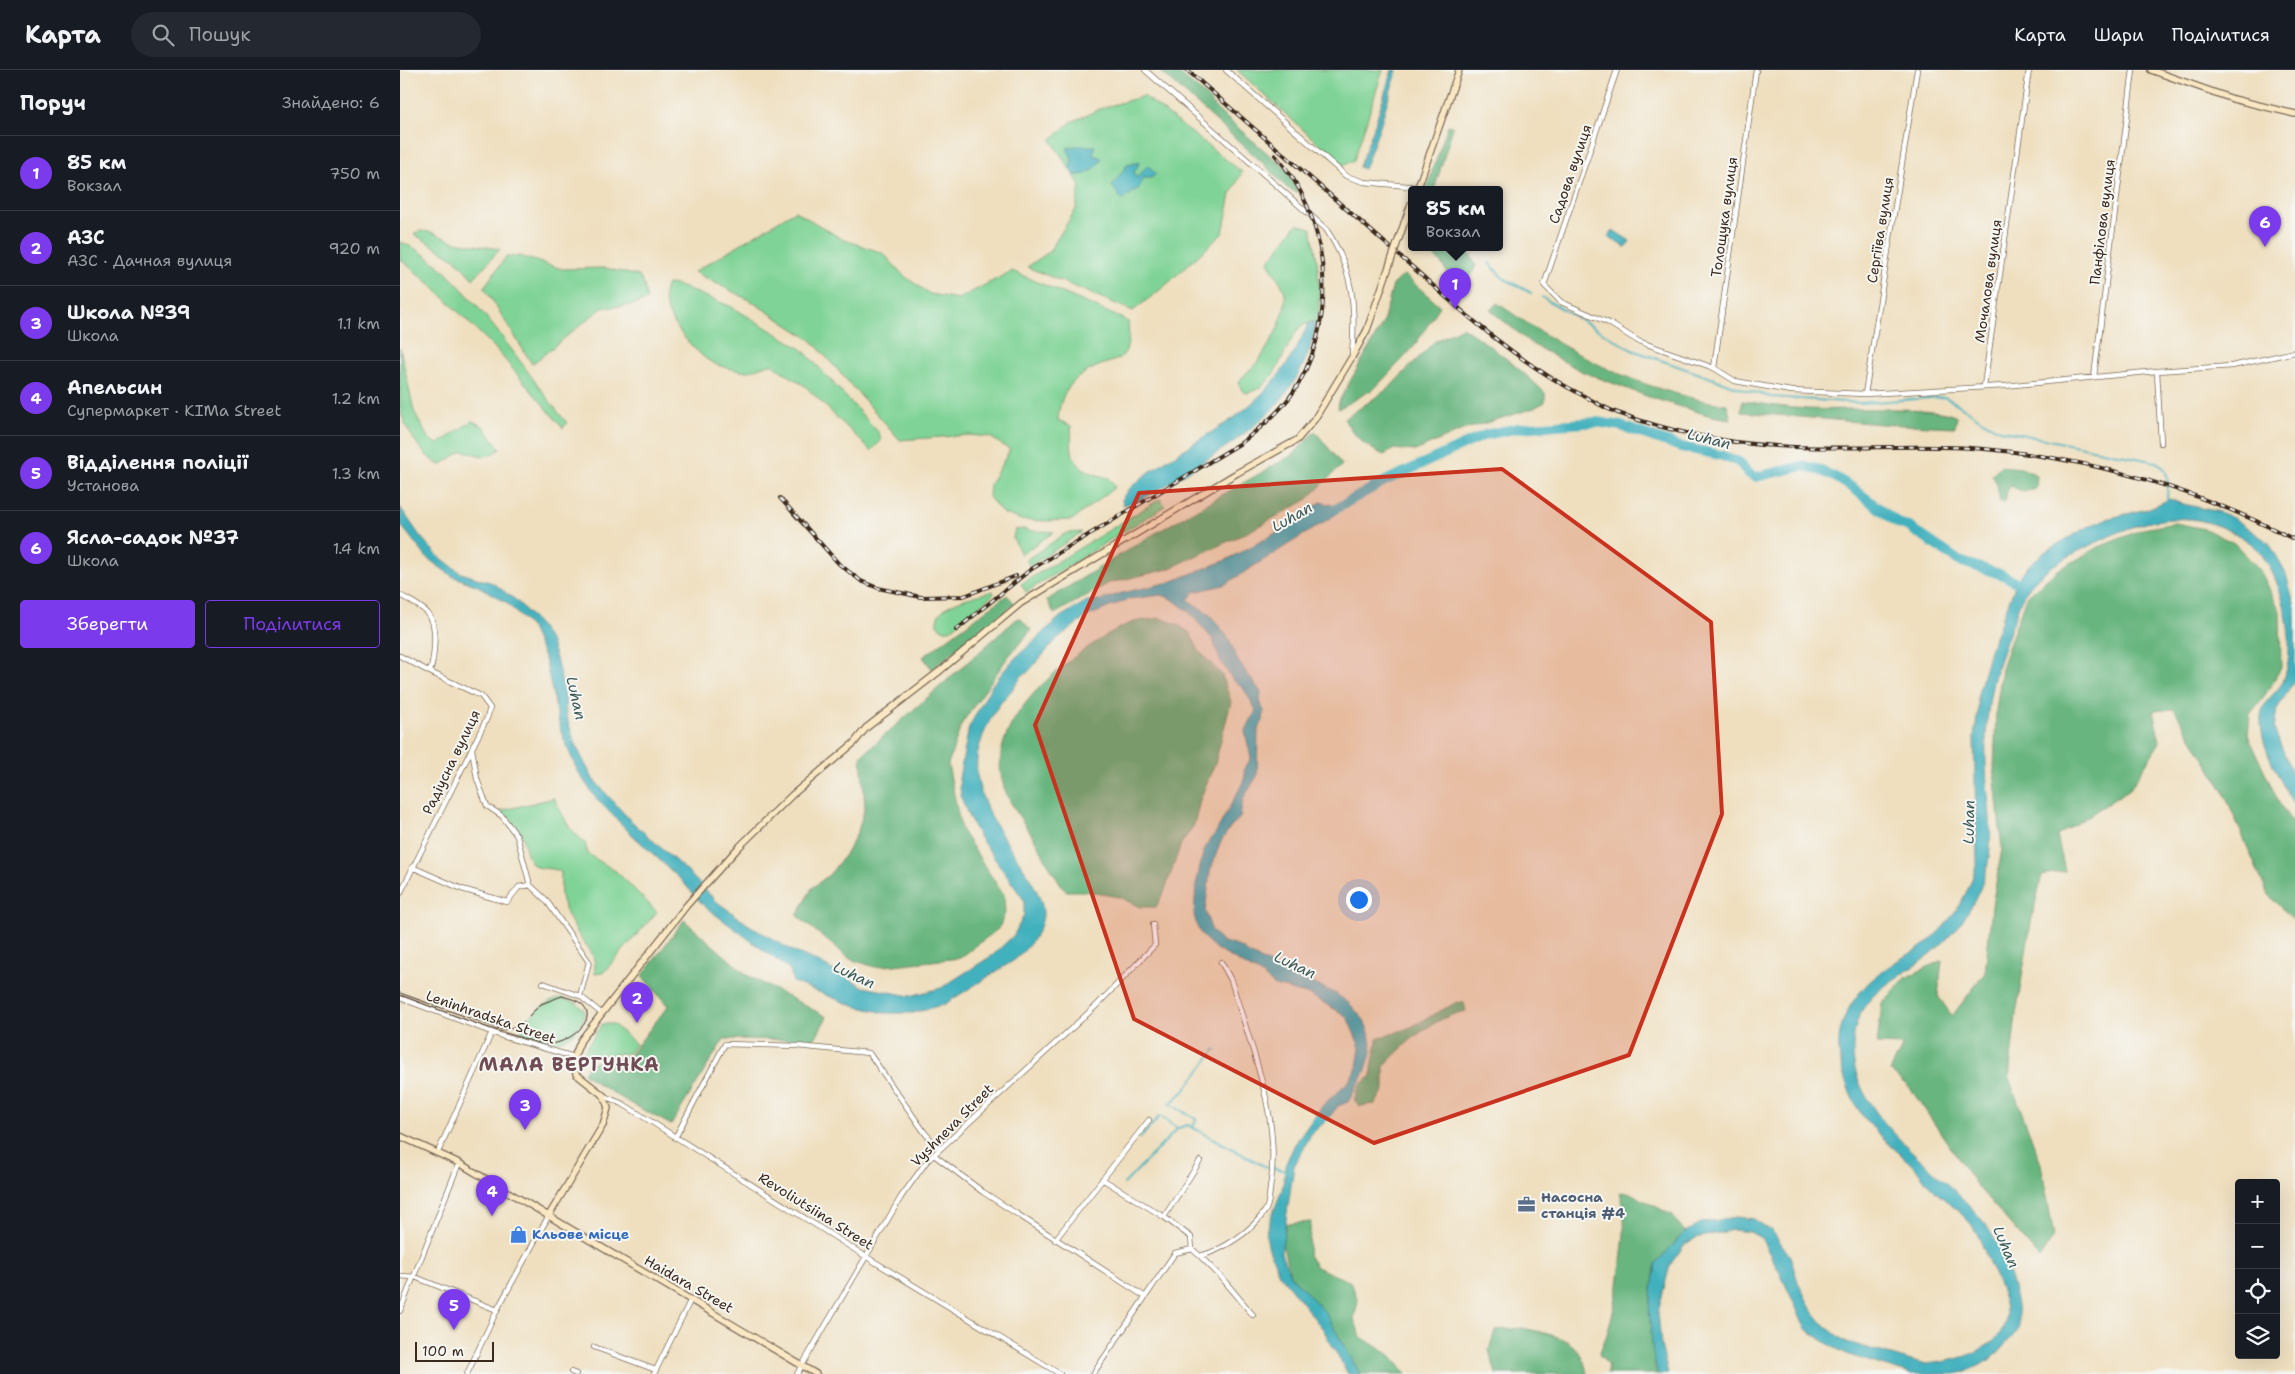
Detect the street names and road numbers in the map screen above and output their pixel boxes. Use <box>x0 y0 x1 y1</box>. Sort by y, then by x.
street label: Садова вулиця <box>1545 122 1595 226</box>
street label: Толощука вулиця <box>1707 156 1741 278</box>
street label: Панфілова вулиця <box>2085 158 2119 286</box>
street label: Сергіїва вулиця <box>1863 176 1897 284</box>
street label: Мочалова вулиця <box>1970 218 2006 344</box>
street label: Радіусна вулиця <box>418 707 484 817</box>
street label: Leninhradska Street <box>424 986 558 1048</box>
street label: Vyshneva Street <box>907 1080 997 1170</box>
street label: Revoliutsiina Street <box>755 1168 877 1254</box>
street label: Haidara Street <box>641 1251 737 1317</box>

